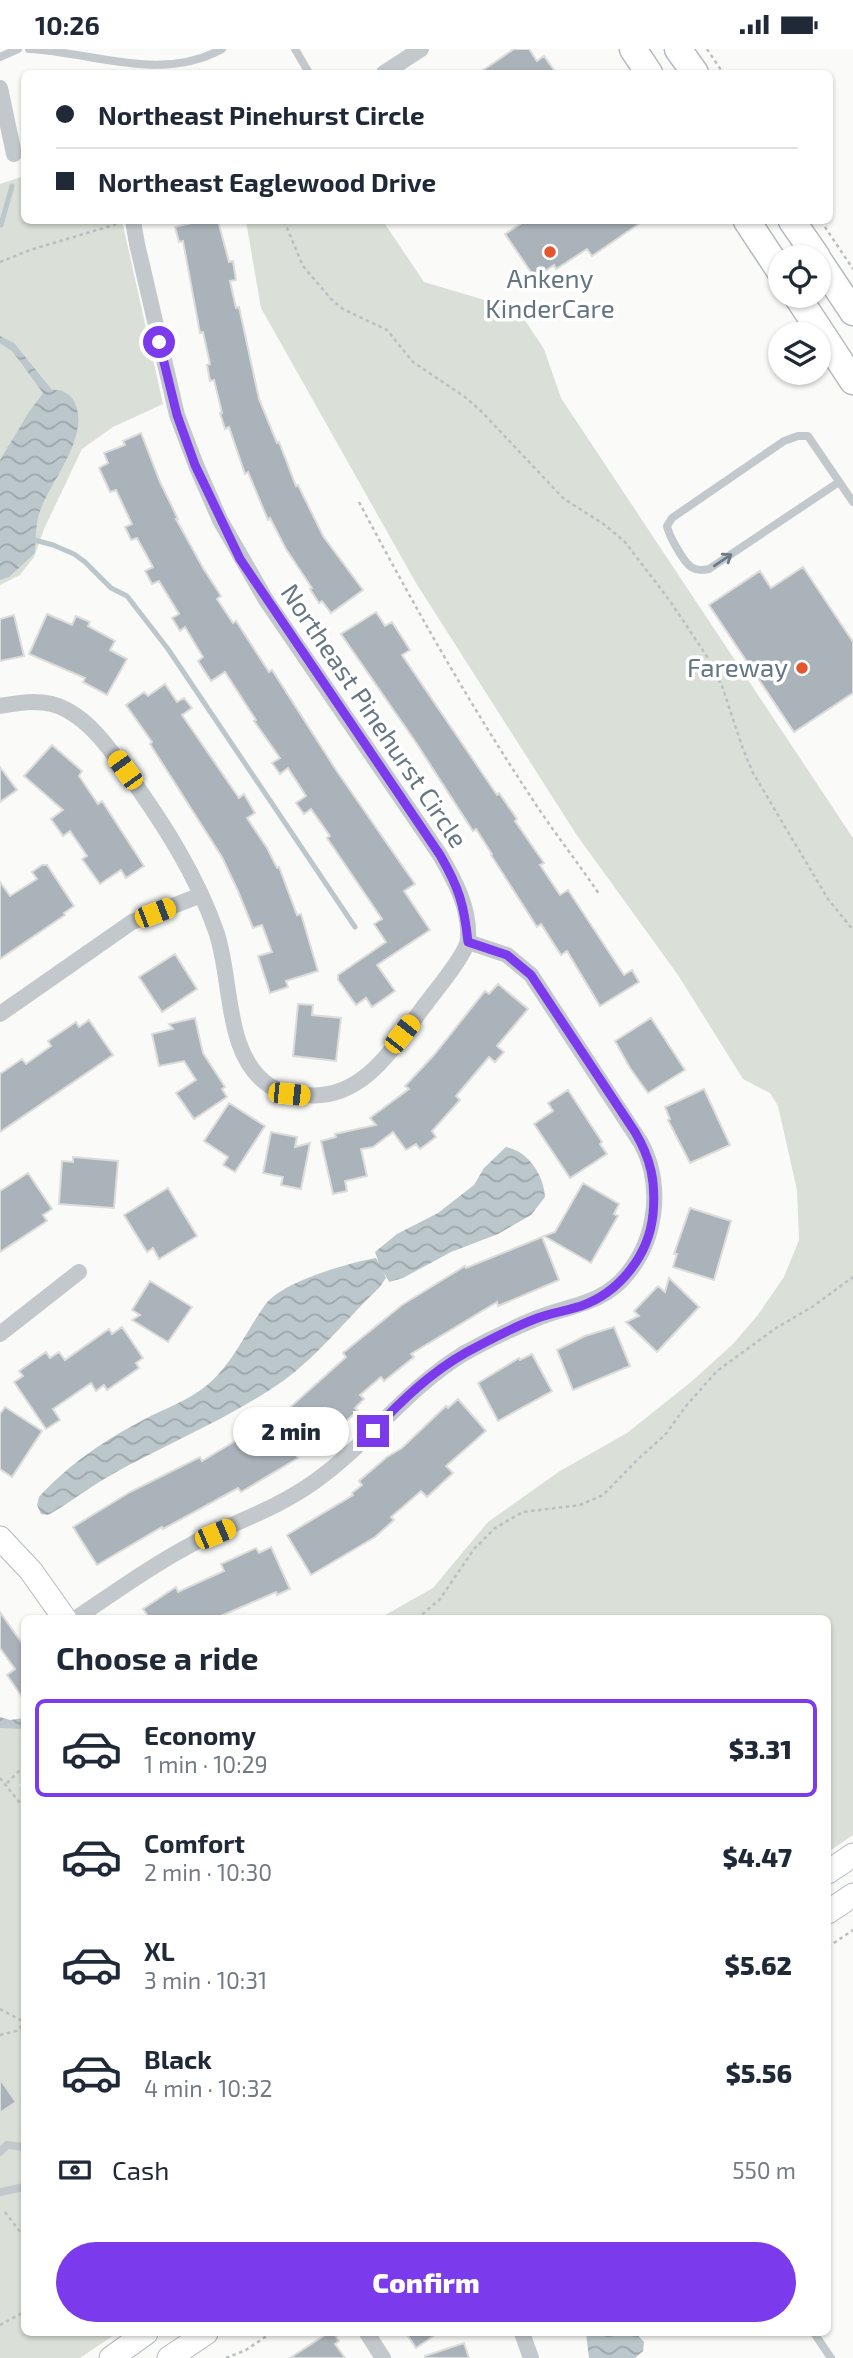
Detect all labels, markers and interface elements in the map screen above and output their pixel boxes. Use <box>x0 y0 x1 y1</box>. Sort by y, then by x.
text: 10:26 <box>35 9 100 40</box>
text: Northeast Pinehurst Circle <box>98 99 425 130</box>
text: Northeast Eaglewood Drive <box>98 166 436 197</box>
marker: Ankeny KinderCare <box>542 244 558 260</box>
map controls <box>768 245 831 385</box>
button: locate <box>768 245 831 308</box>
place label: Ankeny KinderCare <box>485 262 615 323</box>
button: layers <box>768 322 831 385</box>
route start <box>143 326 175 358</box>
one-way arrow <box>712 553 732 567</box>
street label: Northeast Pinehurst Circle <box>275 577 475 853</box>
place label: Fareway <box>687 651 788 682</box>
marker: Fareway <box>794 660 810 676</box>
car <box>105 747 146 793</box>
car <box>132 896 179 930</box>
car <box>381 1011 424 1057</box>
car <box>268 1081 311 1107</box>
callout: 2 min <box>233 1407 348 1455</box>
route end <box>357 1415 389 1447</box>
text: 2 min <box>261 1417 321 1445</box>
car <box>192 1516 239 1552</box>
text: Choose a ride <box>56 1638 259 1676</box>
icon: car <box>60 1717 123 1780</box>
text: Economy <box>144 1719 256 1750</box>
text: $3.31 <box>729 1733 792 1764</box>
text: 1 min · 10:29 <box>144 1750 268 1778</box>
icon: car <box>60 1825 123 1888</box>
text: Comfort <box>144 1827 245 1858</box>
text: $4.47 <box>723 1841 792 1872</box>
text: 2 min · 10:30 <box>144 1858 272 1886</box>
icon: car <box>60 1933 123 1996</box>
text: XL <box>144 1935 175 1966</box>
text: $5.62 <box>725 1949 792 1980</box>
text: 3 min · 10:31 <box>144 1966 267 1994</box>
icon: car <box>60 2041 123 2104</box>
text: Black <box>144 2043 212 2074</box>
text: $5.56 <box>725 2057 792 2088</box>
text: 4 min · 10:32 <box>144 2074 272 2102</box>
icon: cash <box>56 2151 94 2189</box>
text: Cash <box>112 2154 169 2185</box>
text: 550 m <box>732 2156 796 2184</box>
button: Confirm <box>56 2242 796 2322</box>

